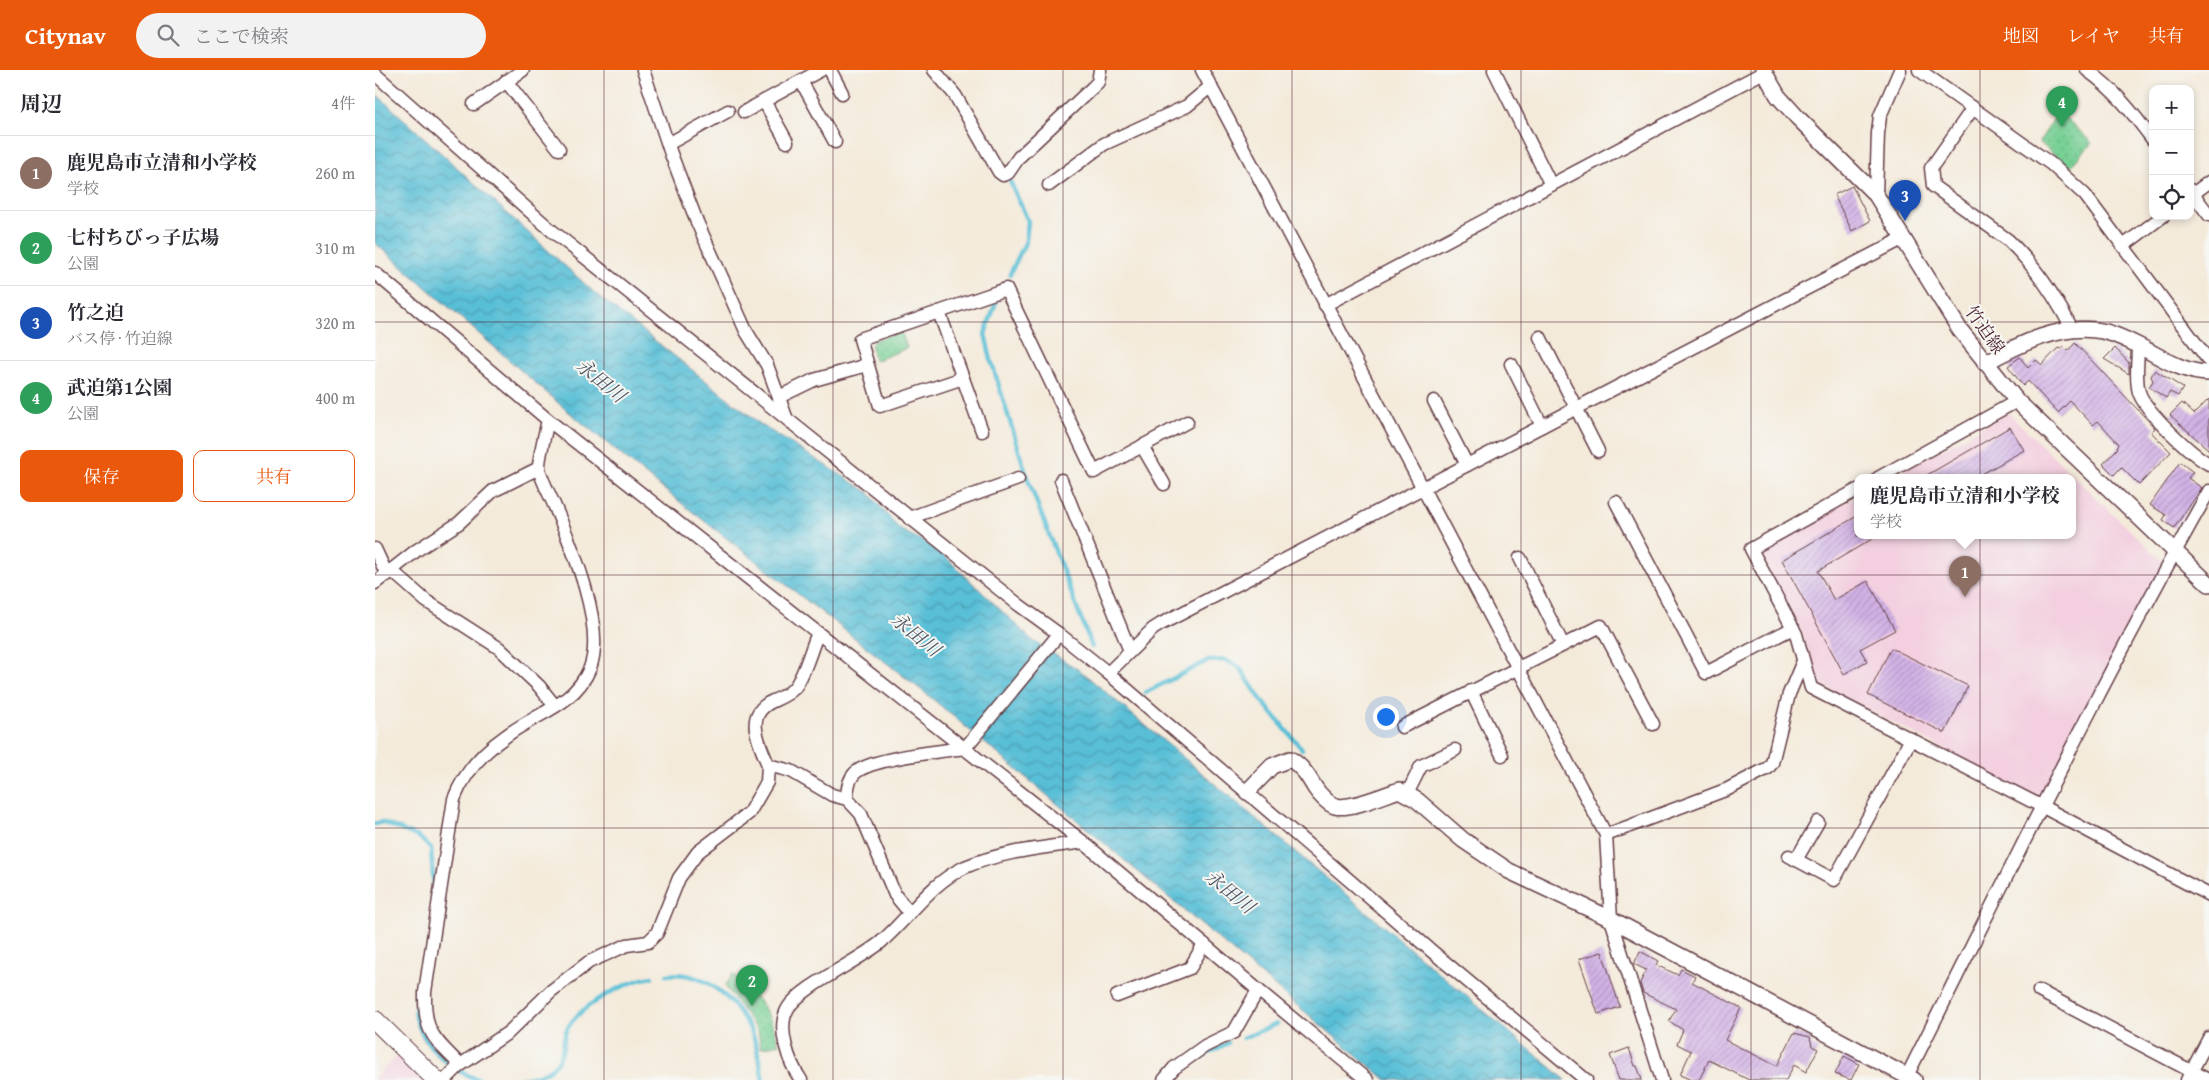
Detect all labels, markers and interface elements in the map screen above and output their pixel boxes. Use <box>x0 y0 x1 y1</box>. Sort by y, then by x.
search box <box>136 13 486 58</box>
text: Citynav <box>25 18 106 53</box>
icon: search <box>154 21 182 49</box>
text: ここで検索 <box>194 22 289 50</box>
text: 地図 <box>2003 22 2039 49</box>
text: レイヤ <box>2067 22 2120 49</box>
text: 共有 <box>2148 22 2184 49</box>
map controls <box>2149 85 2194 220</box>
button: + <box>2149 85 2194 130</box>
pin: 4 <box>2046 86 2078 127</box>
text: 周辺 <box>20 88 62 119</box>
text: 4件 <box>331 91 355 115</box>
button: − <box>2149 130 2194 175</box>
text: 鹿児島市立清和小学校 <box>67 148 257 176</box>
text: 1 <box>32 161 40 185</box>
text: 260 m <box>315 161 355 185</box>
button: locate <box>2149 175 2194 220</box>
text: 学校 <box>67 176 99 200</box>
pin: 3 <box>1889 180 1921 221</box>
text: 七村ちびっ子広場 <box>67 223 219 251</box>
text: 2 <box>32 236 40 260</box>
text: 310 m <box>315 236 355 260</box>
text: 公園 <box>67 251 99 275</box>
text: 竹之迫 <box>67 298 124 326</box>
street label: 竹迫線 <box>1959 300 2012 360</box>
text: 3 <box>32 311 40 335</box>
text: 320 m <box>315 311 355 335</box>
text: バス停 · 竹迫線 <box>67 326 173 350</box>
water label: 永田川 <box>570 351 634 410</box>
text: 武迫第1公園 <box>67 373 172 401</box>
text: 4 <box>32 386 40 410</box>
text: 400 m <box>315 386 355 410</box>
text: 公園 <box>67 401 99 425</box>
button: 保存 <box>20 450 183 502</box>
button: 共有 <box>193 450 355 502</box>
popup <box>1854 474 2076 539</box>
text: 鹿児島市立清和小学校 <box>1870 481 2060 509</box>
text: 学校 <box>1870 509 1902 533</box>
pin: 1 <box>1949 556 1981 597</box>
water label: 永田川 <box>885 605 949 664</box>
your location <box>1373 704 1399 730</box>
water label: 永田川 <box>1199 862 1263 921</box>
pin: 2 <box>736 965 768 1006</box>

